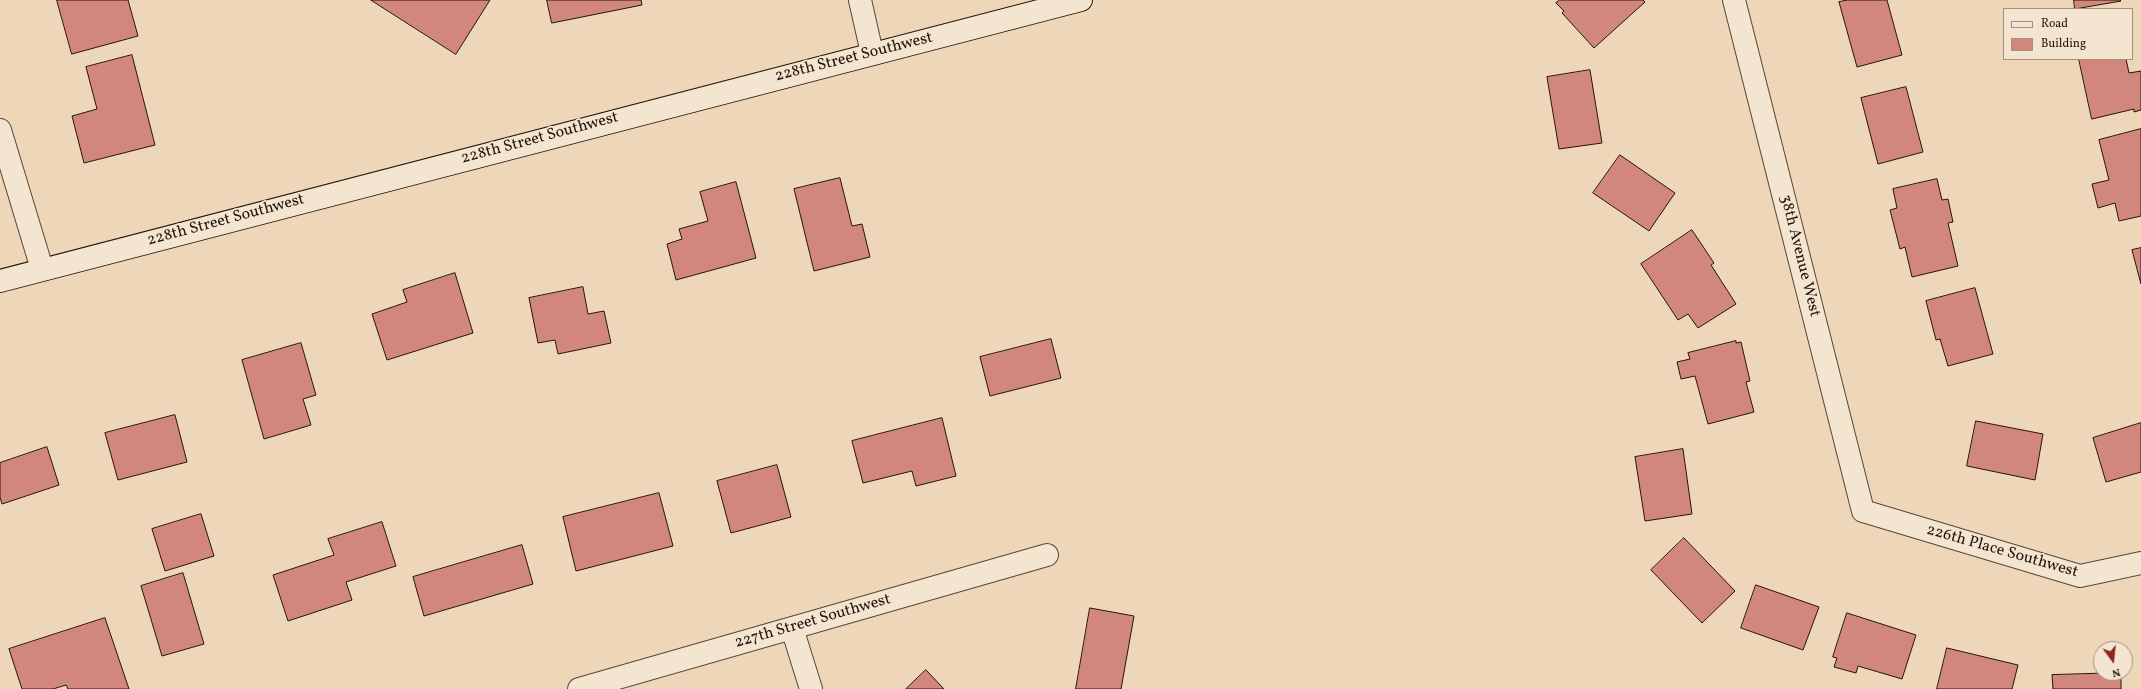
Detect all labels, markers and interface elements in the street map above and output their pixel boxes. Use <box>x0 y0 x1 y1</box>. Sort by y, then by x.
legend <box>2003 8 2133 60</box>
text: Road <box>2041 16 2068 32</box>
street label: 228th Street Southwest <box>773 29 935 87</box>
text: Building <box>2041 36 2086 52</box>
street label: 228th Street Southwest <box>459 109 621 169</box>
street label: 228th Street Southwest <box>145 191 307 251</box>
street label: 38th Avenue West <box>1775 193 1823 319</box>
street label: 226th Place Southwest <box>1924 521 2080 583</box>
street label: 227th Street Southwest <box>733 591 893 653</box>
north arrow <box>2093 641 2133 681</box>
text: N <box>2110 664 2122 680</box>

